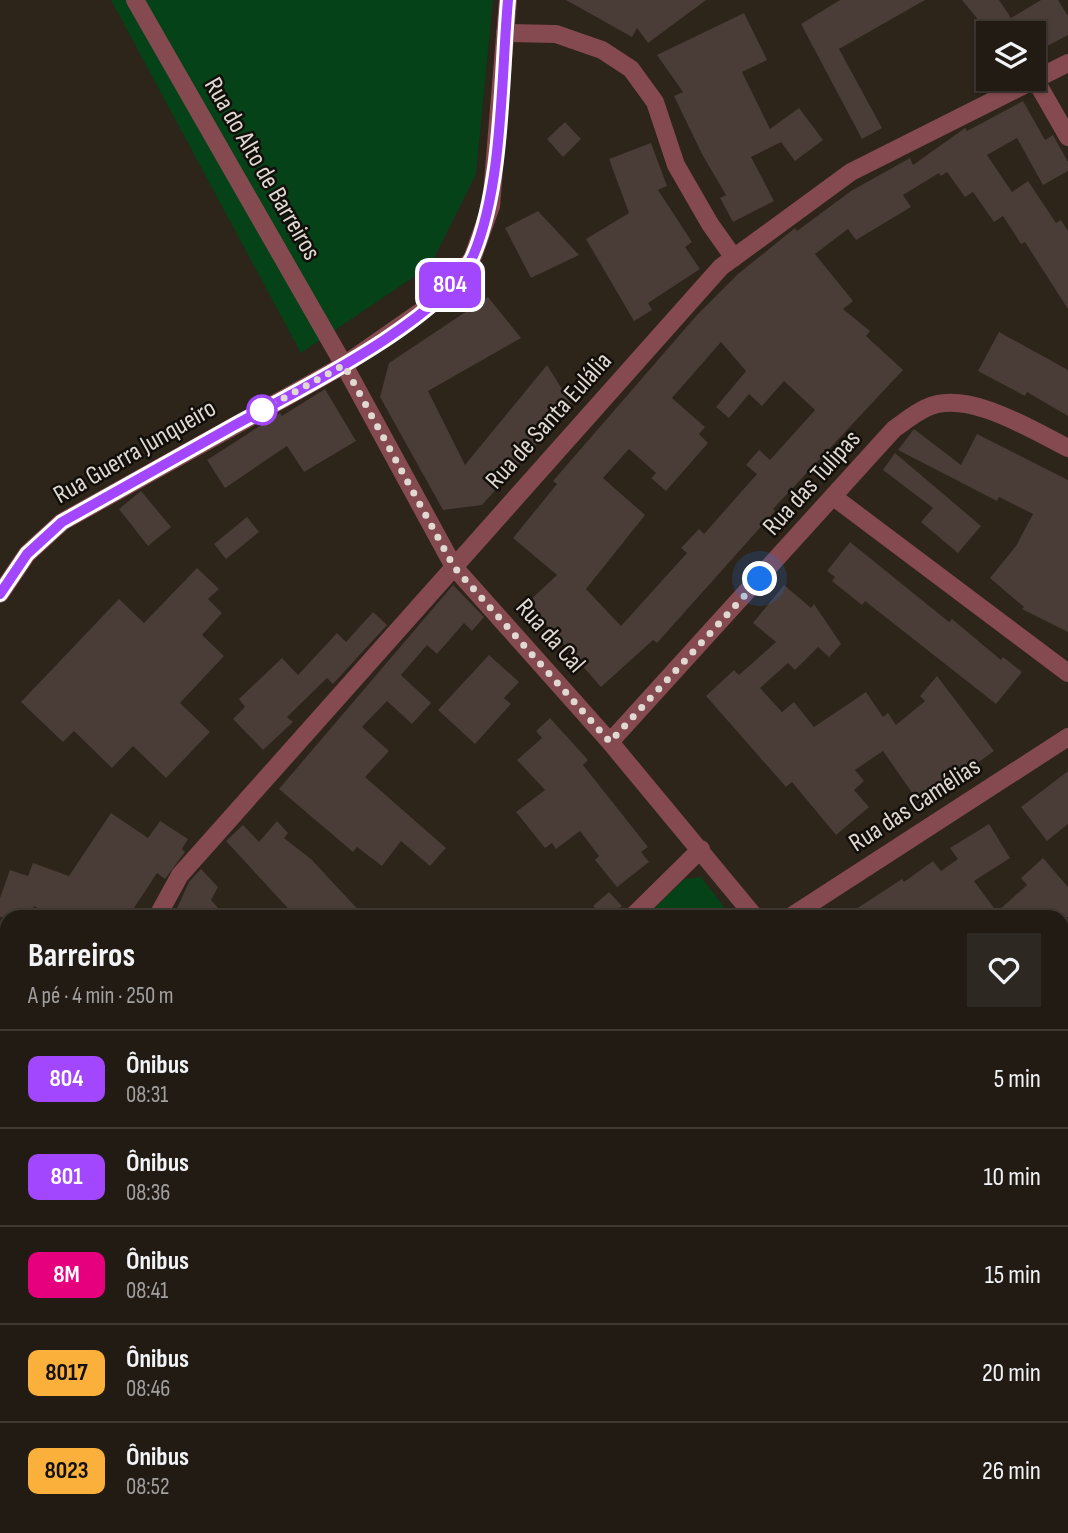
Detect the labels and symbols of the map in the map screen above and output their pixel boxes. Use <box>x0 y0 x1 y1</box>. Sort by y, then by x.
street label: Rua do Alto de Barreiros <box>197 72 327 266</box>
line badge: 804 <box>410 262 490 308</box>
street label: Rua de Santa Eulália <box>479 346 619 496</box>
street label: Rua Guerra Junqueiro <box>48 393 222 511</box>
unlabelled marker <box>247 395 277 425</box>
street label: Rua das Tulipas <box>757 424 867 542</box>
your location <box>742 561 777 596</box>
street label: Rua da Cal <box>509 593 591 679</box>
street label: Rua das Camélias <box>844 751 986 859</box>

